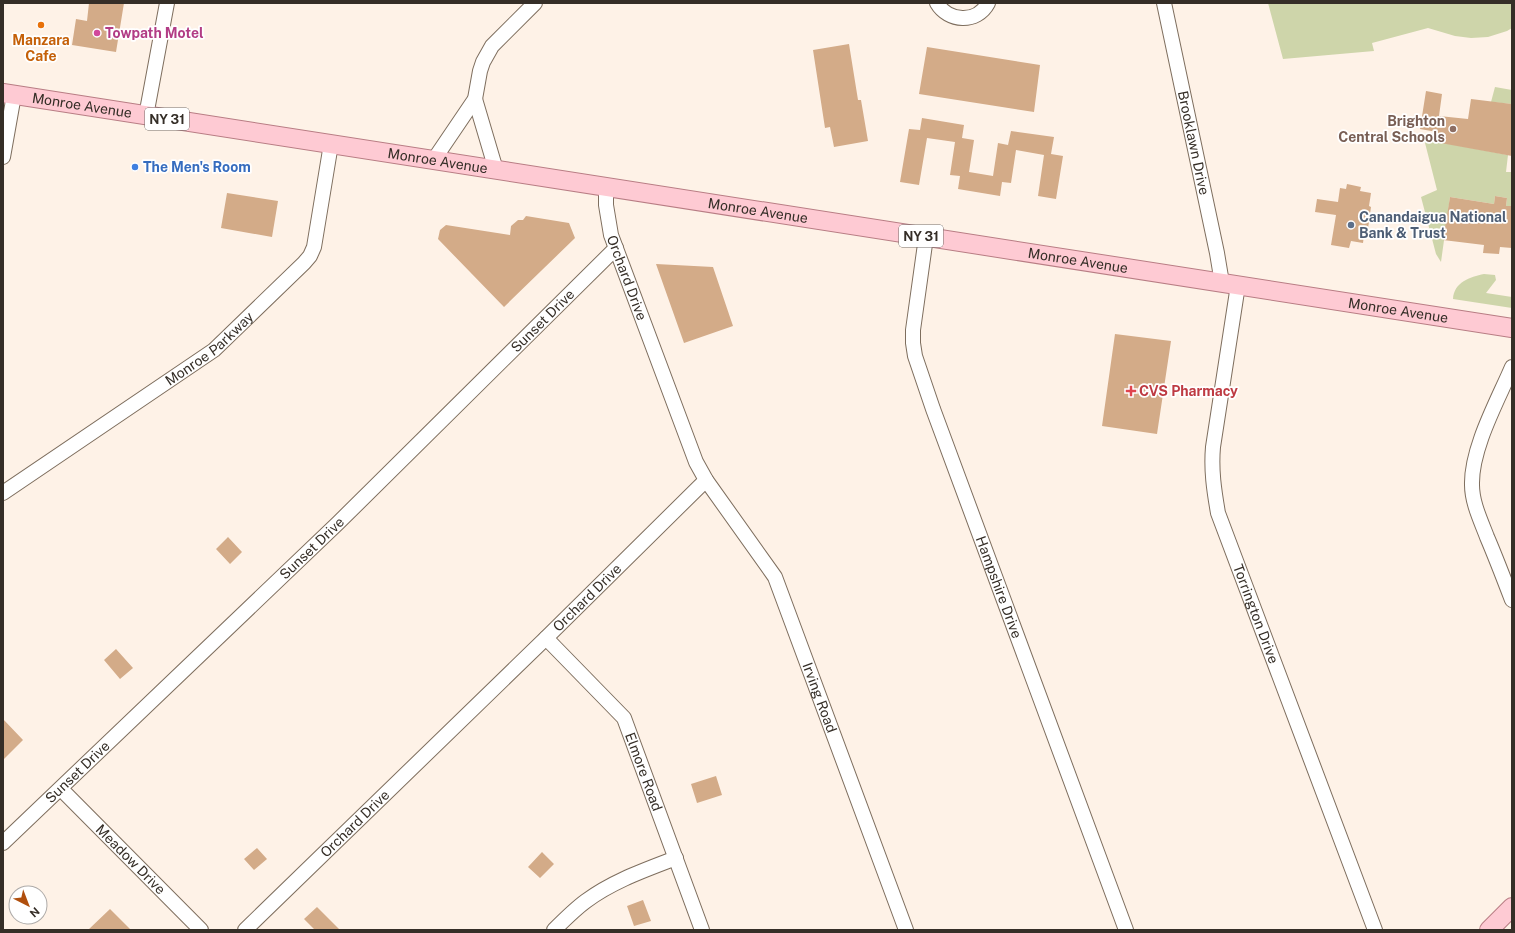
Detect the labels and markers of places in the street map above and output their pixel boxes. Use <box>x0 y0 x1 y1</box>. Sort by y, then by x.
marker: Manzara Cafe <box>36 20 46 30</box>
place label: Towpath Motel <box>105 25 204 41</box>
marker: Towpath Motel <box>92 28 102 38</box>
place label: Manzara Cafe <box>12 32 70 64</box>
place label: Brighton Central Schools <box>1338 113 1445 145</box>
marker: Brighton Central Schools <box>1448 124 1458 134</box>
place label: The Men's Room <box>143 159 251 175</box>
marker: The Men's Room <box>130 162 140 172</box>
place label: Canandaigua National Bank & Trust <box>1359 209 1507 241</box>
marker: Canandaigua National Bank & Trust <box>1346 220 1356 230</box>
place label: CVS Pharmacy <box>1139 383 1238 399</box>
marker: CVS Pharmacy <box>1126 386 1136 396</box>

